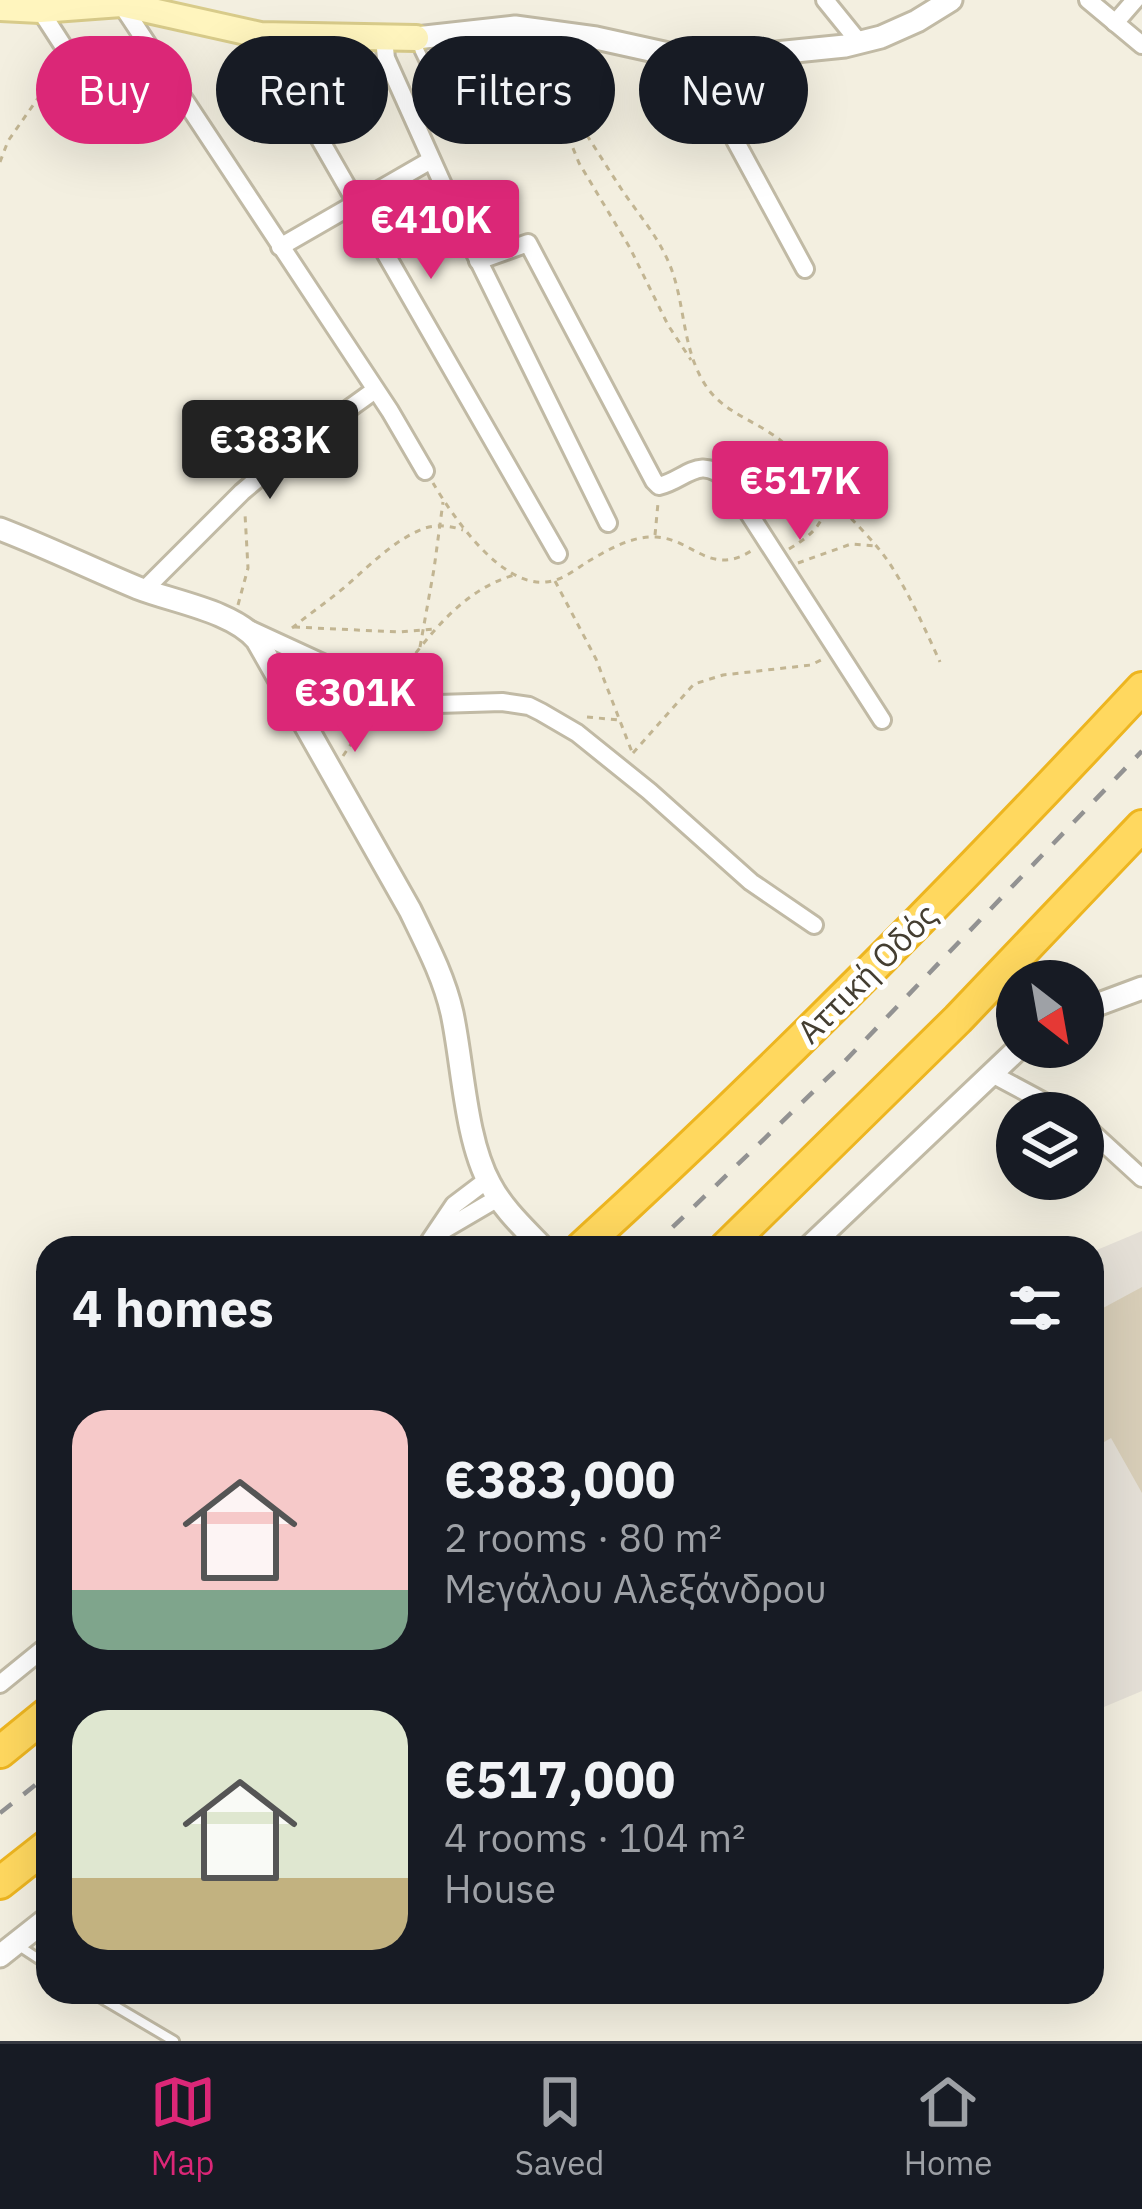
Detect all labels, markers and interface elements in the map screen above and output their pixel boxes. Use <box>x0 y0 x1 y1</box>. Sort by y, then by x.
chip: Buy <box>36 36 192 144</box>
chip: Rent <box>216 36 388 144</box>
chip: Filters <box>412 36 615 144</box>
chip: New <box>639 36 808 144</box>
pin: €410K <box>347 180 515 282</box>
text: €410K <box>370 193 492 244</box>
pin: €383K <box>186 400 354 502</box>
text: €383K <box>209 413 331 464</box>
pin: €517K <box>716 441 884 543</box>
text: €517K <box>739 454 861 505</box>
pin: €301K <box>271 653 439 755</box>
text: €301K <box>294 666 416 717</box>
street label: Αττική Οδός <box>787 893 946 1052</box>
north arrow <box>996 960 1104 1068</box>
map controls <box>996 960 1104 1200</box>
button: layers <box>996 1092 1104 1200</box>
text: 4 homes <box>72 1275 274 1341</box>
icon: filters <box>1002 1275 1068 1341</box>
text: €383,000 <box>444 1446 675 1512</box>
icon: home <box>168 1458 312 1602</box>
text: 2 rooms · 80 m² <box>444 1512 722 1563</box>
text: Μεγάλου Αλεξάνδρου <box>444 1563 827 1614</box>
text: €517,000 <box>444 1746 675 1812</box>
icon: home <box>168 1758 312 1902</box>
text: 4 rooms · 104 m² <box>444 1812 746 1863</box>
text: House <box>444 1863 556 1914</box>
tab: Map <box>150 2069 216 2184</box>
tab: Saved <box>515 2069 605 2184</box>
tab: Home <box>904 2069 992 2184</box>

